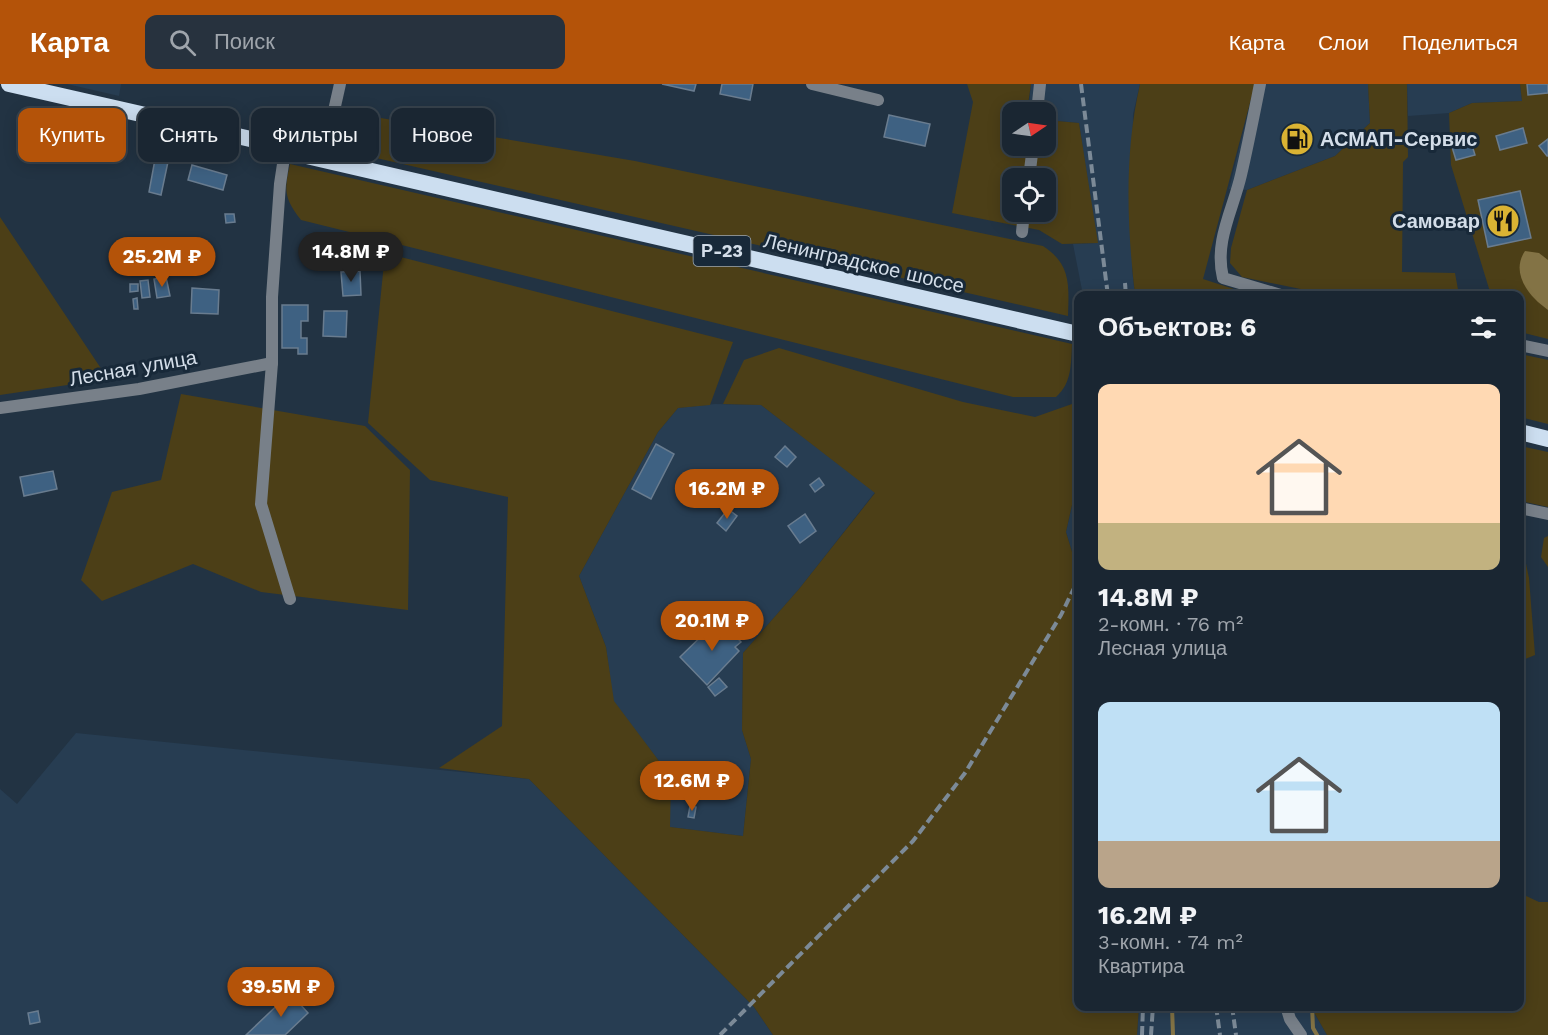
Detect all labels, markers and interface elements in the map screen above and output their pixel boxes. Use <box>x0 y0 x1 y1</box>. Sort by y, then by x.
search box <box>145 15 565 69</box>
text: Карта <box>30 26 109 59</box>
icon: search <box>166 26 199 59</box>
text: Поиск <box>214 29 275 54</box>
text: Карта <box>1229 30 1285 55</box>
text: Слои <box>1318 30 1369 55</box>
text: Поделиться <box>1402 30 1518 55</box>
north arrow <box>1002 102 1056 156</box>
map controls <box>1002 102 1056 222</box>
chip: Купить <box>18 108 126 162</box>
chip: Снять <box>138 108 239 162</box>
chip: Фильтры <box>251 108 379 162</box>
chip: Новое <box>391 108 494 162</box>
fuel station icon: АСМАП-Сервис <box>1279 121 1315 157</box>
place label: АСМАП-Сервис <box>1320 127 1477 151</box>
button: locate <box>1002 168 1056 222</box>
restaurant icon: Самовар <box>1485 203 1521 239</box>
place label: Самовар <box>1392 209 1480 233</box>
street label: Ленинградское шоссе <box>761 228 967 298</box>
pin: 14.8M ₽ <box>296 232 406 283</box>
road number: Р-23 <box>694 236 750 266</box>
pin: 25.2M ₽ <box>107 237 217 288</box>
text: 14.8M ₽ <box>312 239 390 263</box>
text: 25.2M ₽ <box>123 244 201 268</box>
icon: filters <box>1467 311 1500 344</box>
text: Объектов: 6 <box>1098 312 1256 342</box>
street label: Лесная улица <box>67 345 199 391</box>
icon: home <box>1245 423 1353 531</box>
pin: 16.2M ₽ <box>672 469 782 520</box>
text: 16.2M ₽ <box>689 476 765 500</box>
text: 14.8M ₽ <box>1098 582 1199 612</box>
pin: 20.1M ₽ <box>657 601 767 652</box>
text: 20.1M ₽ <box>675 608 749 632</box>
text: 2-комн. · 76 m² <box>1098 612 1243 636</box>
text: Лесная улица <box>1098 636 1227 660</box>
icon: home <box>1245 741 1353 849</box>
pin: 12.6M ₽ <box>637 761 747 812</box>
text: 12.6M ₽ <box>654 768 730 792</box>
text: 16.2M ₽ <box>1098 900 1197 930</box>
text: 3-комн. · 74 m² <box>1098 930 1243 954</box>
text: Квартира <box>1098 954 1184 978</box>
pin: 39.5M ₽ <box>226 967 336 1018</box>
text: 39.5M ₽ <box>241 974 321 998</box>

